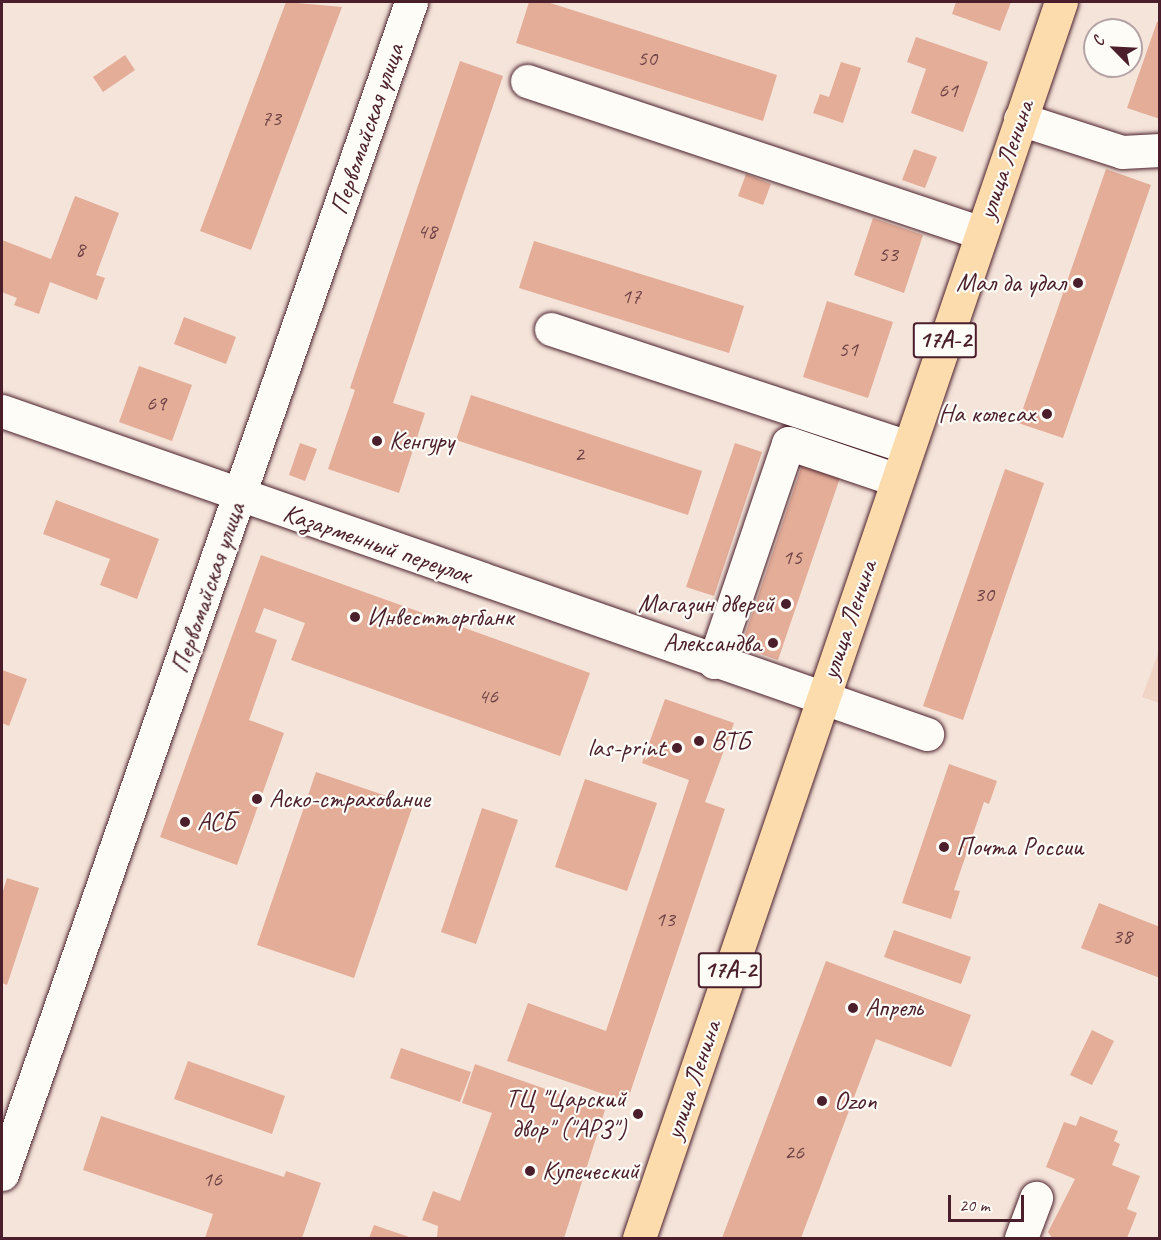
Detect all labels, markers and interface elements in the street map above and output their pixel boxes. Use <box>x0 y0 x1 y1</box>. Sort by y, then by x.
north arrow <box>1083 18 1143 78</box>
text: С <box>1088 34 1109 49</box>
street label: Первомайская улица <box>323 39 411 219</box>
house number: 50 <box>637 46 657 72</box>
house number: 61 <box>938 78 958 104</box>
street label: улица Ленина <box>971 97 1041 223</box>
house number: 73 <box>261 106 281 132</box>
house number: 48 <box>417 219 437 245</box>
house number: 8 <box>75 237 85 263</box>
house number: 53 <box>878 242 898 268</box>
place label: Мал да удал <box>957 267 1066 299</box>
marker: Мал да удал <box>1071 276 1085 290</box>
house number: 17 <box>621 284 641 310</box>
road number: 17А-2 <box>912 319 978 361</box>
house number: 51 <box>838 337 858 363</box>
house number: 69 <box>146 391 166 417</box>
place label: На колесах <box>939 398 1035 430</box>
marker: На колесах <box>1040 407 1054 421</box>
place label: Кенгуру <box>389 425 454 457</box>
marker: Кенгуру <box>370 434 384 448</box>
house number: 2 <box>574 442 584 468</box>
street label: Казарменный переулок <box>279 497 475 591</box>
street label: Первомайская улица <box>164 498 252 678</box>
house number: 15 <box>782 545 802 571</box>
street label: улица Ленина <box>814 557 884 683</box>
house number: 30 <box>974 582 994 608</box>
place label: Магазин дверей <box>638 588 774 620</box>
marker: Магазин дверей <box>779 597 793 611</box>
place label: Инвестторгбанк <box>367 601 513 633</box>
marker: Инвестторгбанк <box>348 610 362 624</box>
place label: Александва <box>663 627 761 659</box>
marker: Александва <box>766 636 780 650</box>
house number: 46 <box>478 684 498 710</box>
place label: ВТБ <box>711 725 750 757</box>
place label: las-print <box>588 732 665 764</box>
marker: ВТБ <box>692 734 706 748</box>
marker: las-print <box>670 741 684 755</box>
place label: Аско-страхование <box>269 783 430 815</box>
marker: Аско-страхование <box>250 792 264 806</box>
place label: АСБ <box>197 806 236 838</box>
marker: АСБ <box>178 815 192 829</box>
place label: Почта России <box>956 831 1082 863</box>
marker: Почта России <box>937 840 951 854</box>
house number: 13 <box>655 907 675 933</box>
house number: 38 <box>1112 924 1132 950</box>
road number: 17А-2 <box>697 949 763 991</box>
place label: Апрель <box>865 992 923 1024</box>
marker: Апрель <box>846 1001 860 1015</box>
street label: улица Ленина <box>658 1017 728 1143</box>
place label: ТЦ "Царский двор" ("АРЗ") <box>505 1083 626 1144</box>
place label: Ozon <box>834 1085 877 1117</box>
marker: Ozon <box>815 1094 829 1108</box>
marker: ТЦ "Царский двор" ("АРЗ") <box>631 1107 645 1121</box>
house number: 26 <box>784 1140 804 1166</box>
place label: Купеческий <box>542 1155 639 1187</box>
marker: Купеческий <box>523 1164 537 1178</box>
house number: 16 <box>202 1167 222 1193</box>
scale bar <box>951 1183 1028 1221</box>
text: 20 m <box>959 1194 990 1216</box>

